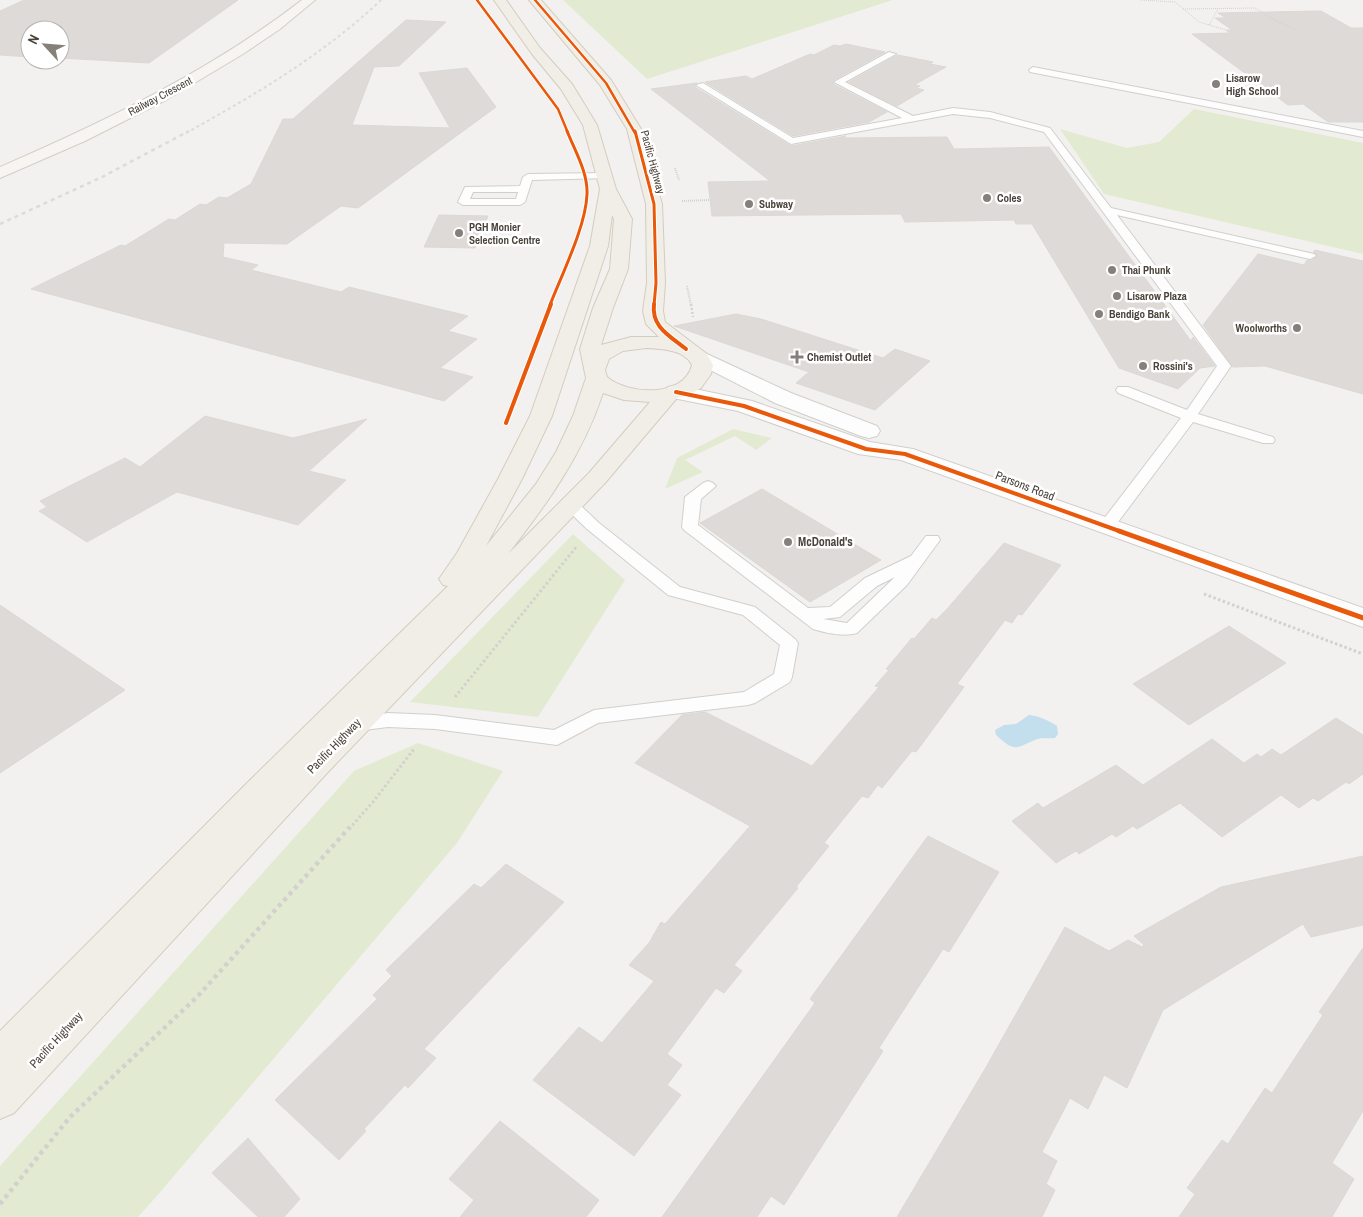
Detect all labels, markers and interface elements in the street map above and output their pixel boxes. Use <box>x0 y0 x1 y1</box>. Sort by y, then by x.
north arrow <box>20 20 70 70</box>
text: N <box>23 32 43 47</box>
place label: Lisarow High School <box>1226 71 1279 98</box>
street label: Railway Crescent <box>126 73 195 119</box>
marker: Lisarow High School <box>1210 78 1222 90</box>
street label: Pacific Highway <box>638 129 668 196</box>
place label: Coles <box>997 191 1022 205</box>
marker: Coles <box>981 192 993 204</box>
place label: Subway <box>759 197 793 211</box>
marker: Subway <box>743 198 755 210</box>
place label: PGH Monier Selection Centre <box>469 220 540 247</box>
marker: PGH Monier Selection Centre <box>453 227 465 239</box>
place label: Thai Phunk <box>1122 263 1172 277</box>
marker: Thai Phunk <box>1106 264 1118 276</box>
place label: Lisarow Plaza <box>1127 289 1187 303</box>
marker: Lisarow Plaza <box>1111 290 1123 302</box>
place label: Bendigo Bank <box>1109 307 1171 321</box>
marker: Bendigo Bank <box>1093 308 1105 320</box>
place label: Woolworths <box>1236 321 1287 335</box>
marker: Woolworths <box>1291 322 1303 334</box>
place label: Chemist Outlet <box>807 350 871 364</box>
marker: Chemist Outlet <box>791 351 803 363</box>
place label: Rossini's <box>1153 359 1193 373</box>
marker: Rossini's <box>1137 360 1149 372</box>
street label: Parsons Road <box>993 467 1057 505</box>
place label: McDonald's <box>798 534 853 550</box>
marker: McDonald's <box>782 536 794 548</box>
street label: Pacific Highway <box>304 715 365 777</box>
street label: Pacific Highway <box>26 1008 86 1071</box>

